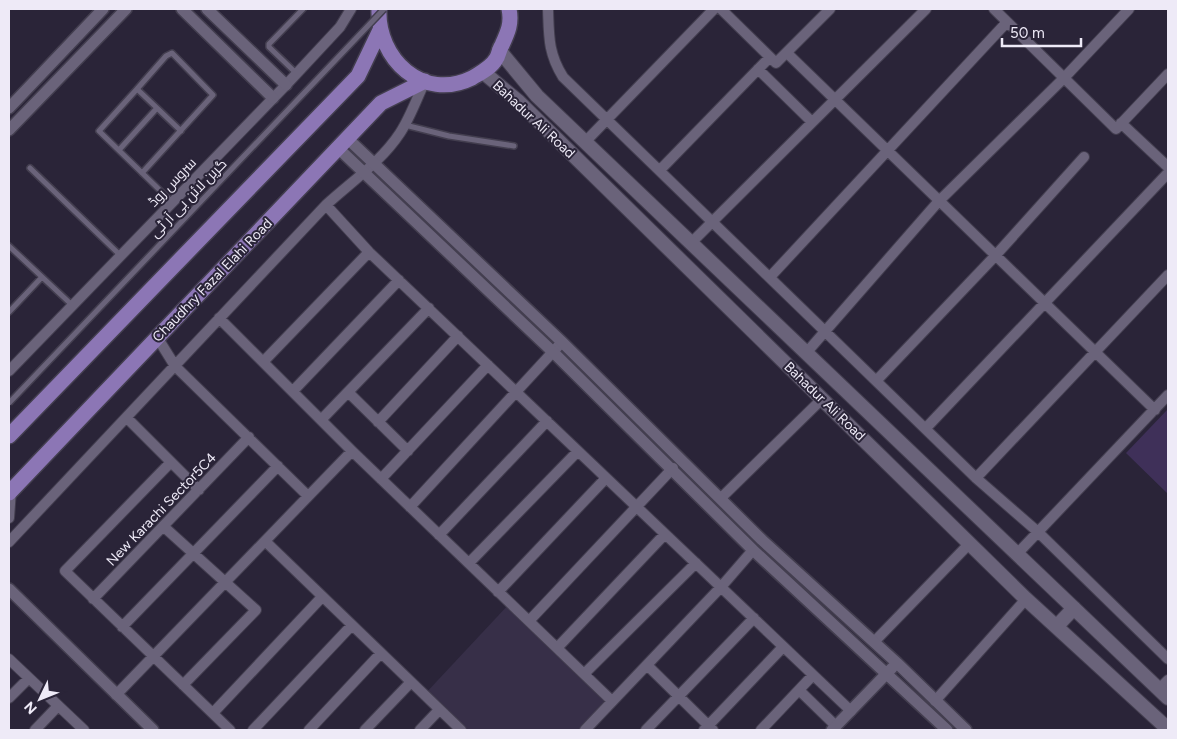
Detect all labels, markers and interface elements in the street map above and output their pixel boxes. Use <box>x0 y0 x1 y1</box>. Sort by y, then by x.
scale bar <box>1002 15 1081 47</box>
text: 50 m <box>1010 24 1045 42</box>
street label: Bahadur Ali Road <box>489 77 578 162</box>
street label: سروس روڈ <box>145 154 200 210</box>
street label: گرین لائن بی آر ٹی <box>146 155 230 241</box>
street label: Chaudhry Fazal Elahi Road <box>149 215 276 346</box>
street label: Bahadur Ali Road <box>780 358 869 444</box>
street label: New Karachi Sector5C4 <box>103 449 220 570</box>
north arrow <box>15 674 65 724</box>
text: N <box>21 698 41 717</box>

